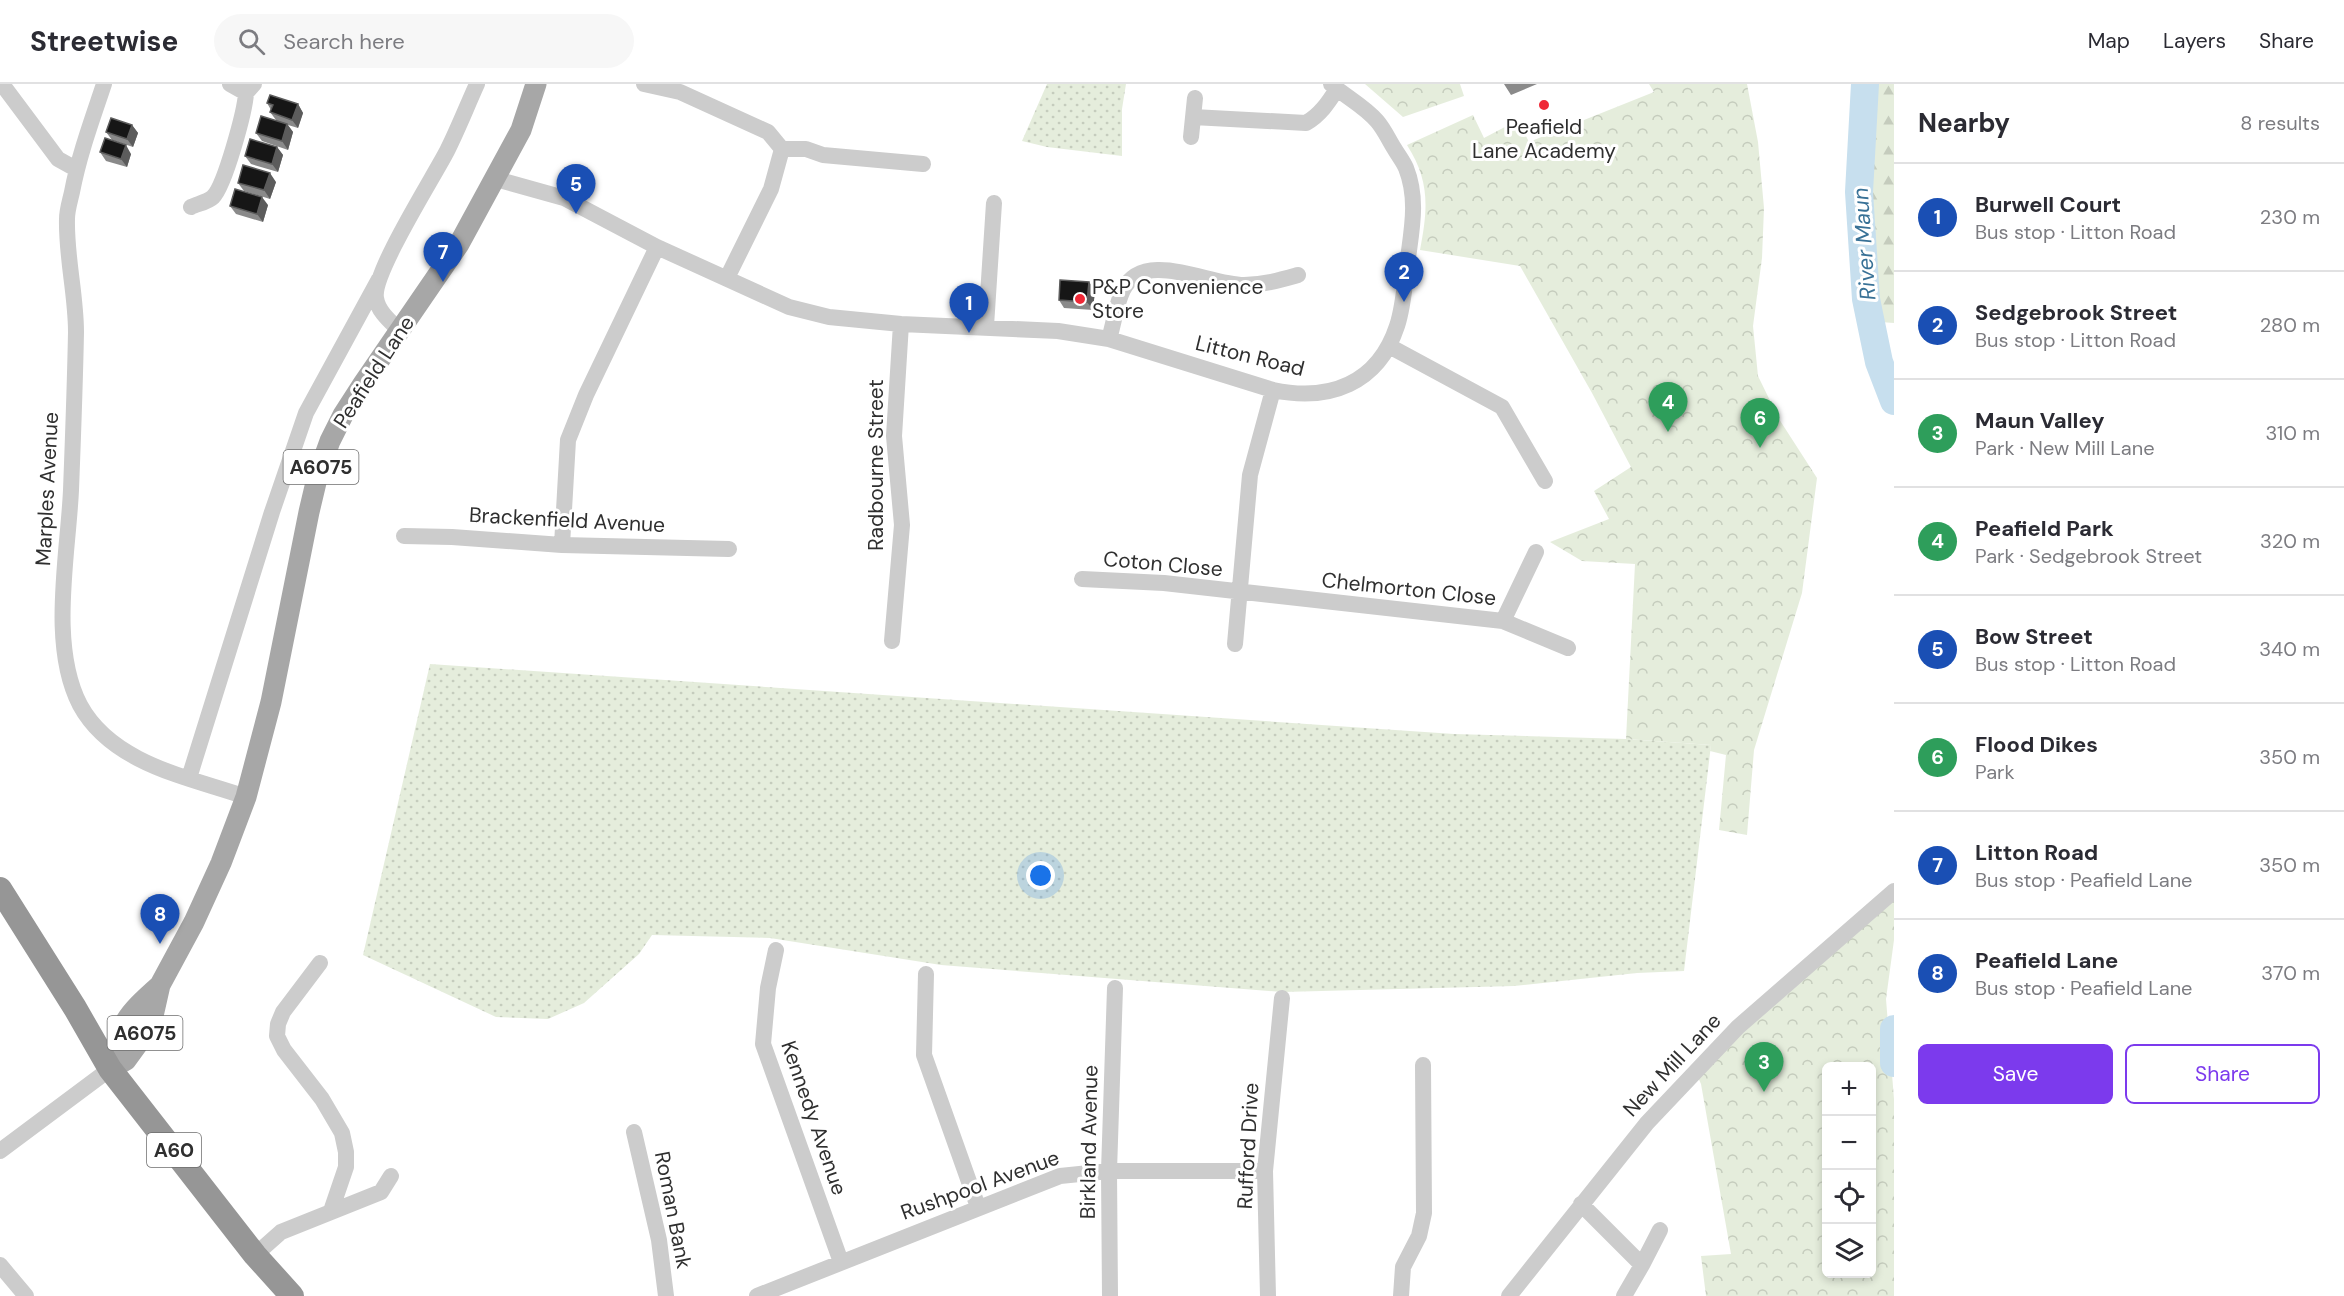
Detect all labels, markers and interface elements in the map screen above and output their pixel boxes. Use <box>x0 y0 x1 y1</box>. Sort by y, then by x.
search box <box>214 14 634 68</box>
text: Streetwise <box>30 23 178 60</box>
icon: search <box>235 25 268 58</box>
text: Search here <box>283 27 405 56</box>
text: Map <box>2088 27 2130 55</box>
text: Layers <box>2163 27 2226 55</box>
text: Share <box>2259 27 2314 55</box>
marker: Peafield Lane Academy <box>1537 98 1551 112</box>
text: Nearby <box>1918 106 2010 140</box>
text: 8 results <box>2240 110 2320 136</box>
place label: Peafield Lane Academy <box>1472 113 1616 165</box>
pin: 5 <box>556 164 596 214</box>
water label: River Maun <box>1846 187 1882 301</box>
text: Burwell Court <box>1975 190 2121 219</box>
text: 1 <box>1934 204 1941 230</box>
text: 230 m <box>2260 204 2320 230</box>
text: Bus stop · Litton Road <box>1975 219 2176 245</box>
pin: 7 <box>424 232 462 282</box>
pin: 2 <box>1384 252 1424 302</box>
place label: P&P Convenience Store <box>1092 273 1263 325</box>
pin: 1 <box>950 284 988 333</box>
marker: P&P Convenience Store <box>1073 292 1087 306</box>
text: Sedgebrook Street <box>1975 298 2177 327</box>
street label: Peafield Lane <box>327 310 421 434</box>
text: 2 <box>1932 312 1943 338</box>
text: 280 m <box>2260 312 2320 338</box>
text: Bus stop · Litton Road <box>1975 327 2176 353</box>
street label: Litton Road <box>1193 329 1307 383</box>
street label: Radbourne Street <box>862 379 890 551</box>
pin: 4 <box>1648 382 1688 432</box>
pin: 6 <box>1740 398 1780 448</box>
text: Maun Valley <box>1975 406 2104 435</box>
street label: Marples Avenue <box>29 411 65 567</box>
text: 3 <box>1931 420 1944 446</box>
text: 310 m <box>2265 420 2320 446</box>
text: Park · New Mill Lane <box>1975 435 2155 461</box>
road number: A6075 <box>284 450 358 484</box>
street label: Brackenfield Avenue <box>468 501 666 539</box>
text: Peafield Park <box>1975 514 2114 543</box>
text: 4 <box>1931 528 1944 554</box>
text: 320 m <box>2260 528 2320 554</box>
text: Park · Sedgebrook Street <box>1975 543 2202 569</box>
street label: Coton Close <box>1102 545 1224 583</box>
street label: Chelmorton Close <box>1320 566 1498 612</box>
text: Bow Street <box>1975 622 2093 651</box>
text: 5 <box>1931 636 1944 662</box>
text: 340 m <box>2259 636 2320 662</box>
text: Bus stop · Litton Road <box>1975 651 2176 677</box>
text: Flood Dikes <box>1975 730 2098 759</box>
text: 6 <box>1931 744 1944 770</box>
text: 350 m <box>2259 744 2320 770</box>
text: Park <box>1975 759 2015 785</box>
text: Litton Road <box>1975 838 2098 867</box>
text: 7 <box>1932 852 1943 878</box>
text: 350 m <box>2259 852 2320 878</box>
your location <box>1026 861 1055 890</box>
text: Bus stop · Peafield Lane <box>1975 867 2192 893</box>
pin: 8 <box>140 894 180 944</box>
text: Peafield Lane <box>1975 946 2118 975</box>
text: 8 <box>1931 960 1944 986</box>
text: 370 m <box>2261 960 2320 986</box>
text: Bus stop · Peafield Lane <box>1975 975 2192 1001</box>
street label: New Mill Lane <box>1617 1007 1727 1123</box>
road number: A6075 <box>108 1016 182 1050</box>
street label: Kennedy Avenue <box>775 1037 854 1199</box>
pin: 3 <box>1744 1042 1784 1092</box>
button: Save <box>1918 1044 2113 1104</box>
button: Share <box>2125 1044 2320 1104</box>
map controls <box>1822 1062 1876 1278</box>
button: + <box>1822 1062 1876 1116</box>
street label: Birkland Avenue <box>1074 1065 1104 1219</box>
street label: Rufford Drive <box>1231 1082 1265 1210</box>
button: − <box>1822 1116 1876 1170</box>
road number: A60 <box>147 1133 201 1167</box>
street label: Rushpool Avenue <box>897 1143 1063 1227</box>
street label: Roman Bank <box>648 1149 698 1271</box>
button: locate <box>1822 1170 1876 1224</box>
button: layers <box>1822 1224 1876 1278</box>

